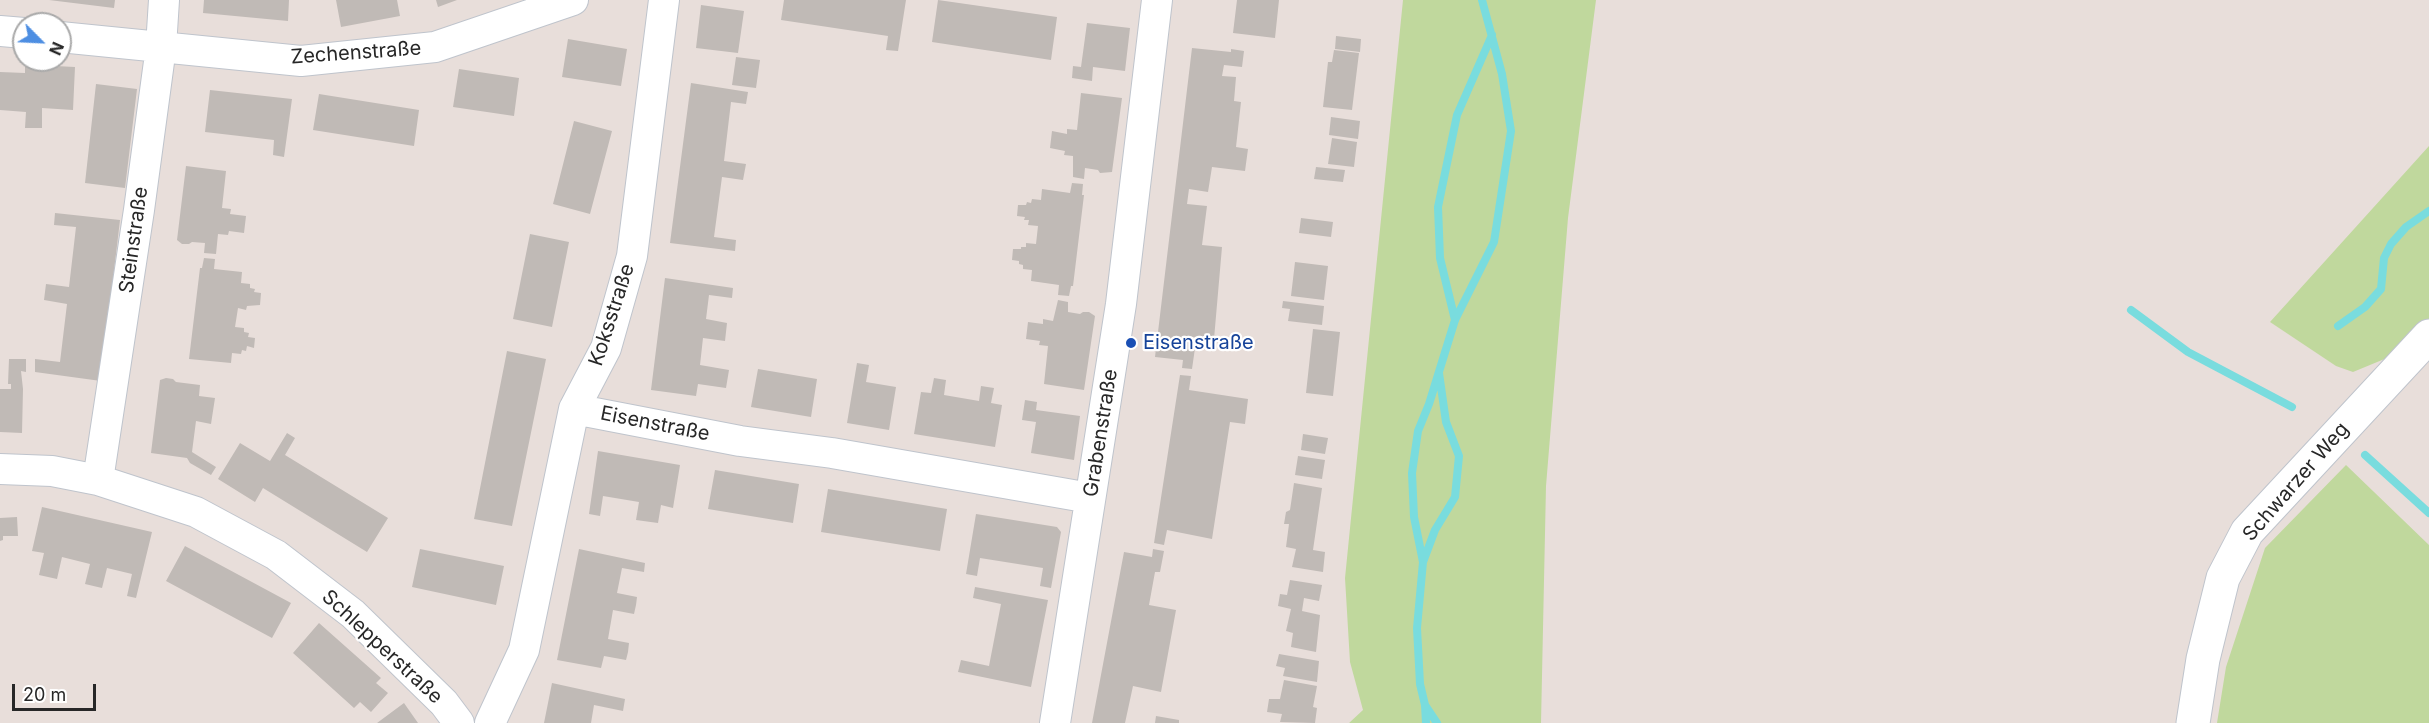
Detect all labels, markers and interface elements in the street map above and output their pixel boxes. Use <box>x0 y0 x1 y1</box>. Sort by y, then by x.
north arrow <box>12 12 72 72</box>
street label: Zechenstraße <box>290 36 422 70</box>
text: N <box>45 39 68 58</box>
street label: Steinstraße <box>115 185 153 295</box>
street label: Koksstraße <box>584 261 640 369</box>
place label: Eisenstraße <box>1143 331 1254 355</box>
marker: Eisenstraße <box>1124 336 1138 350</box>
street label: Grabenstraße <box>1079 367 1123 499</box>
street label: Eisenstraße <box>598 402 712 446</box>
street label: Schwarzer Weg <box>2238 418 2354 546</box>
street label: Schlepperstraße <box>317 585 447 709</box>
scale bar <box>15 672 99 710</box>
text: 20 m <box>23 684 66 705</box>

